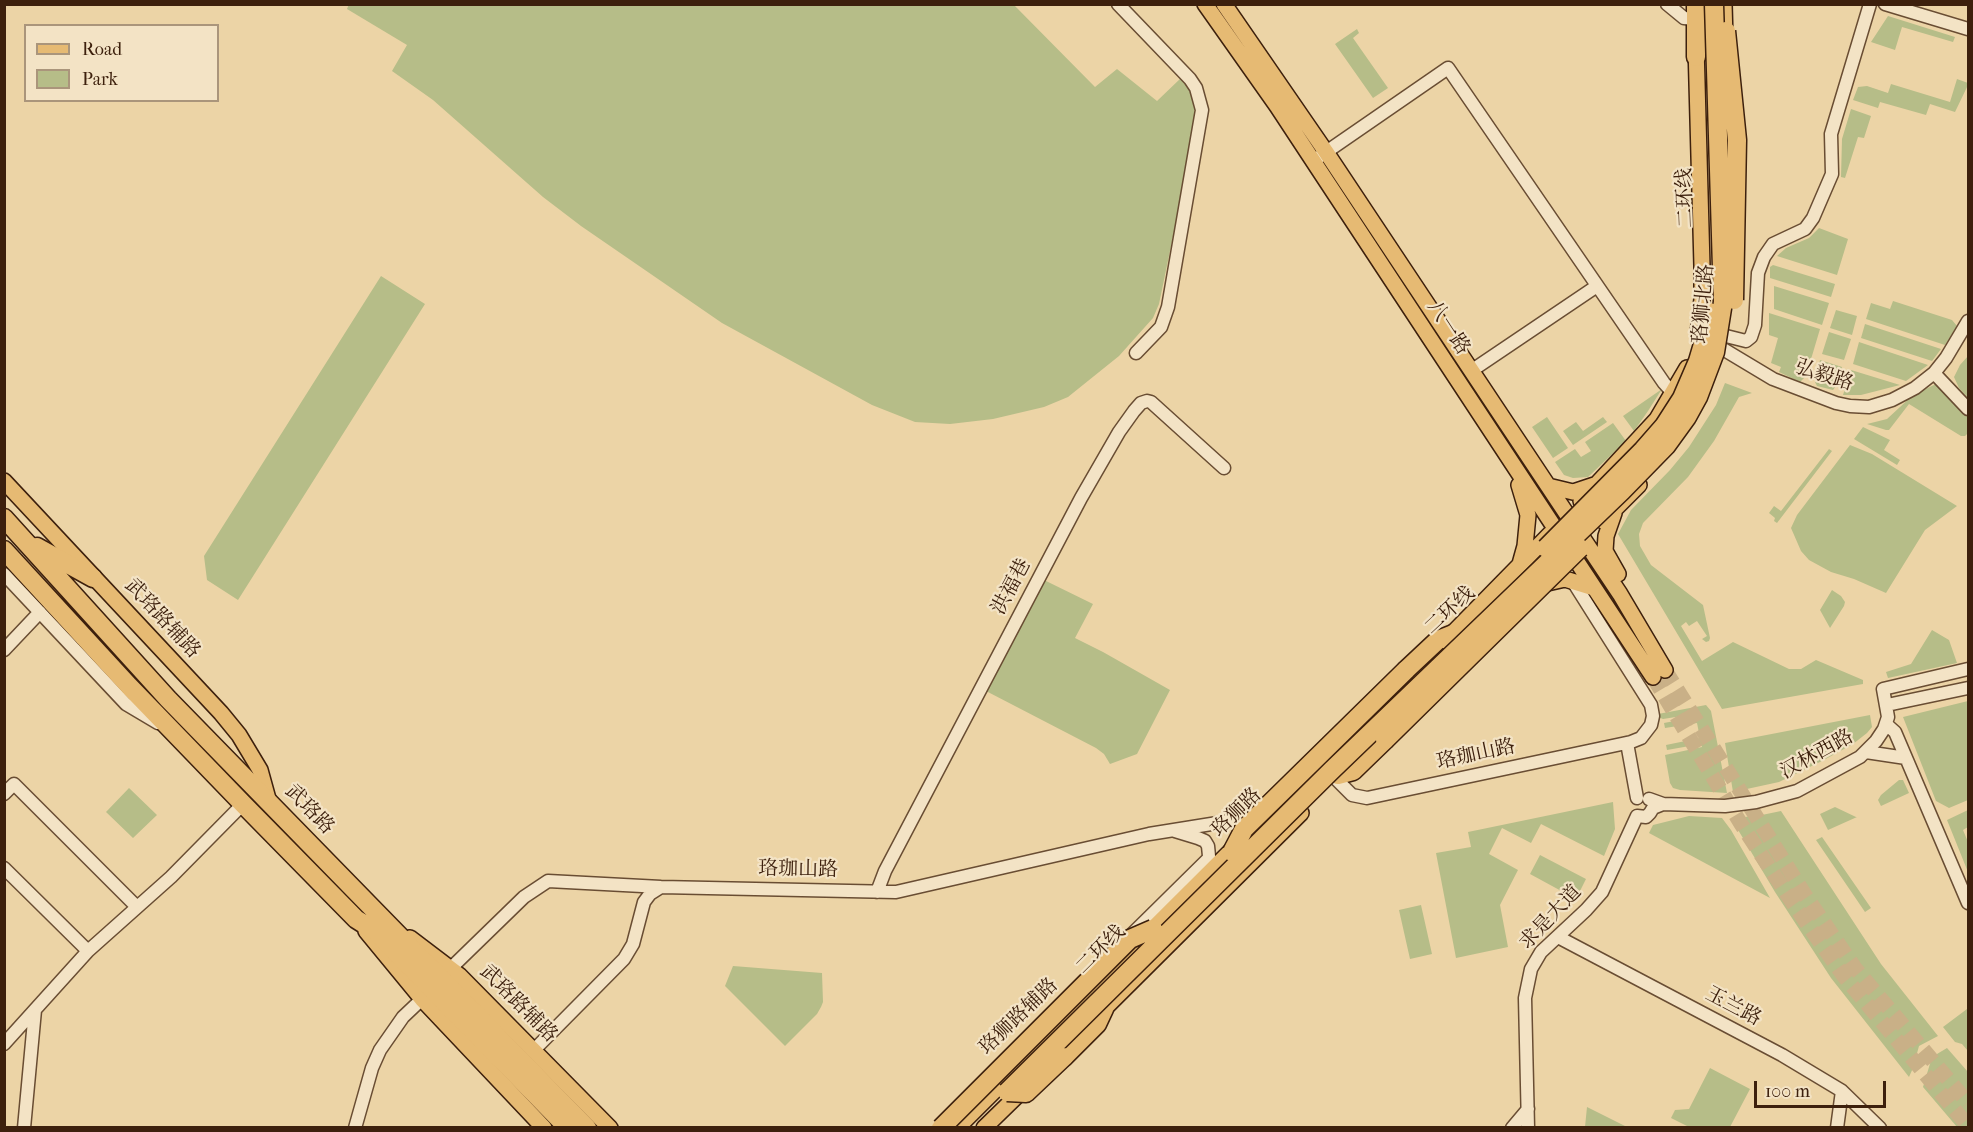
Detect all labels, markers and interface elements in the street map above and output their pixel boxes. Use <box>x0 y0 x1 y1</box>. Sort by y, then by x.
legend <box>24 24 219 102</box>
text: Road <box>82 39 122 60</box>
text: Park <box>82 69 118 90</box>
street label: 二环线 <box>1673 168 1699 228</box>
street label: 珞狮北路 <box>1689 263 1719 345</box>
street label: 八一路 <box>1422 296 1474 360</box>
street label: 弘毅路 <box>1792 355 1856 397</box>
street label: 洪福巷 <box>987 555 1037 619</box>
street label: 武珞路辅路 <box>119 574 205 664</box>
street label: 二环线 <box>1420 582 1480 640</box>
street label: 汉林西路 <box>1776 725 1858 785</box>
street label: 珞珈山路 <box>1434 735 1518 775</box>
street label: 武珞路 <box>280 780 338 840</box>
street label: 珞狮路 <box>1207 784 1267 842</box>
street label: 珞珈山路 <box>758 857 838 883</box>
street label: 求是大道 <box>1515 881 1587 955</box>
street label: 二环线 <box>1071 920 1131 980</box>
street label: 武珞路辅路 <box>474 960 562 1048</box>
street label: 珞狮路辅路 <box>975 974 1063 1060</box>
street label: 玉兰路 <box>1701 982 1765 1032</box>
scale bar <box>1757 1069 1889 1107</box>
text: 100 m <box>1765 1081 1810 1102</box>

